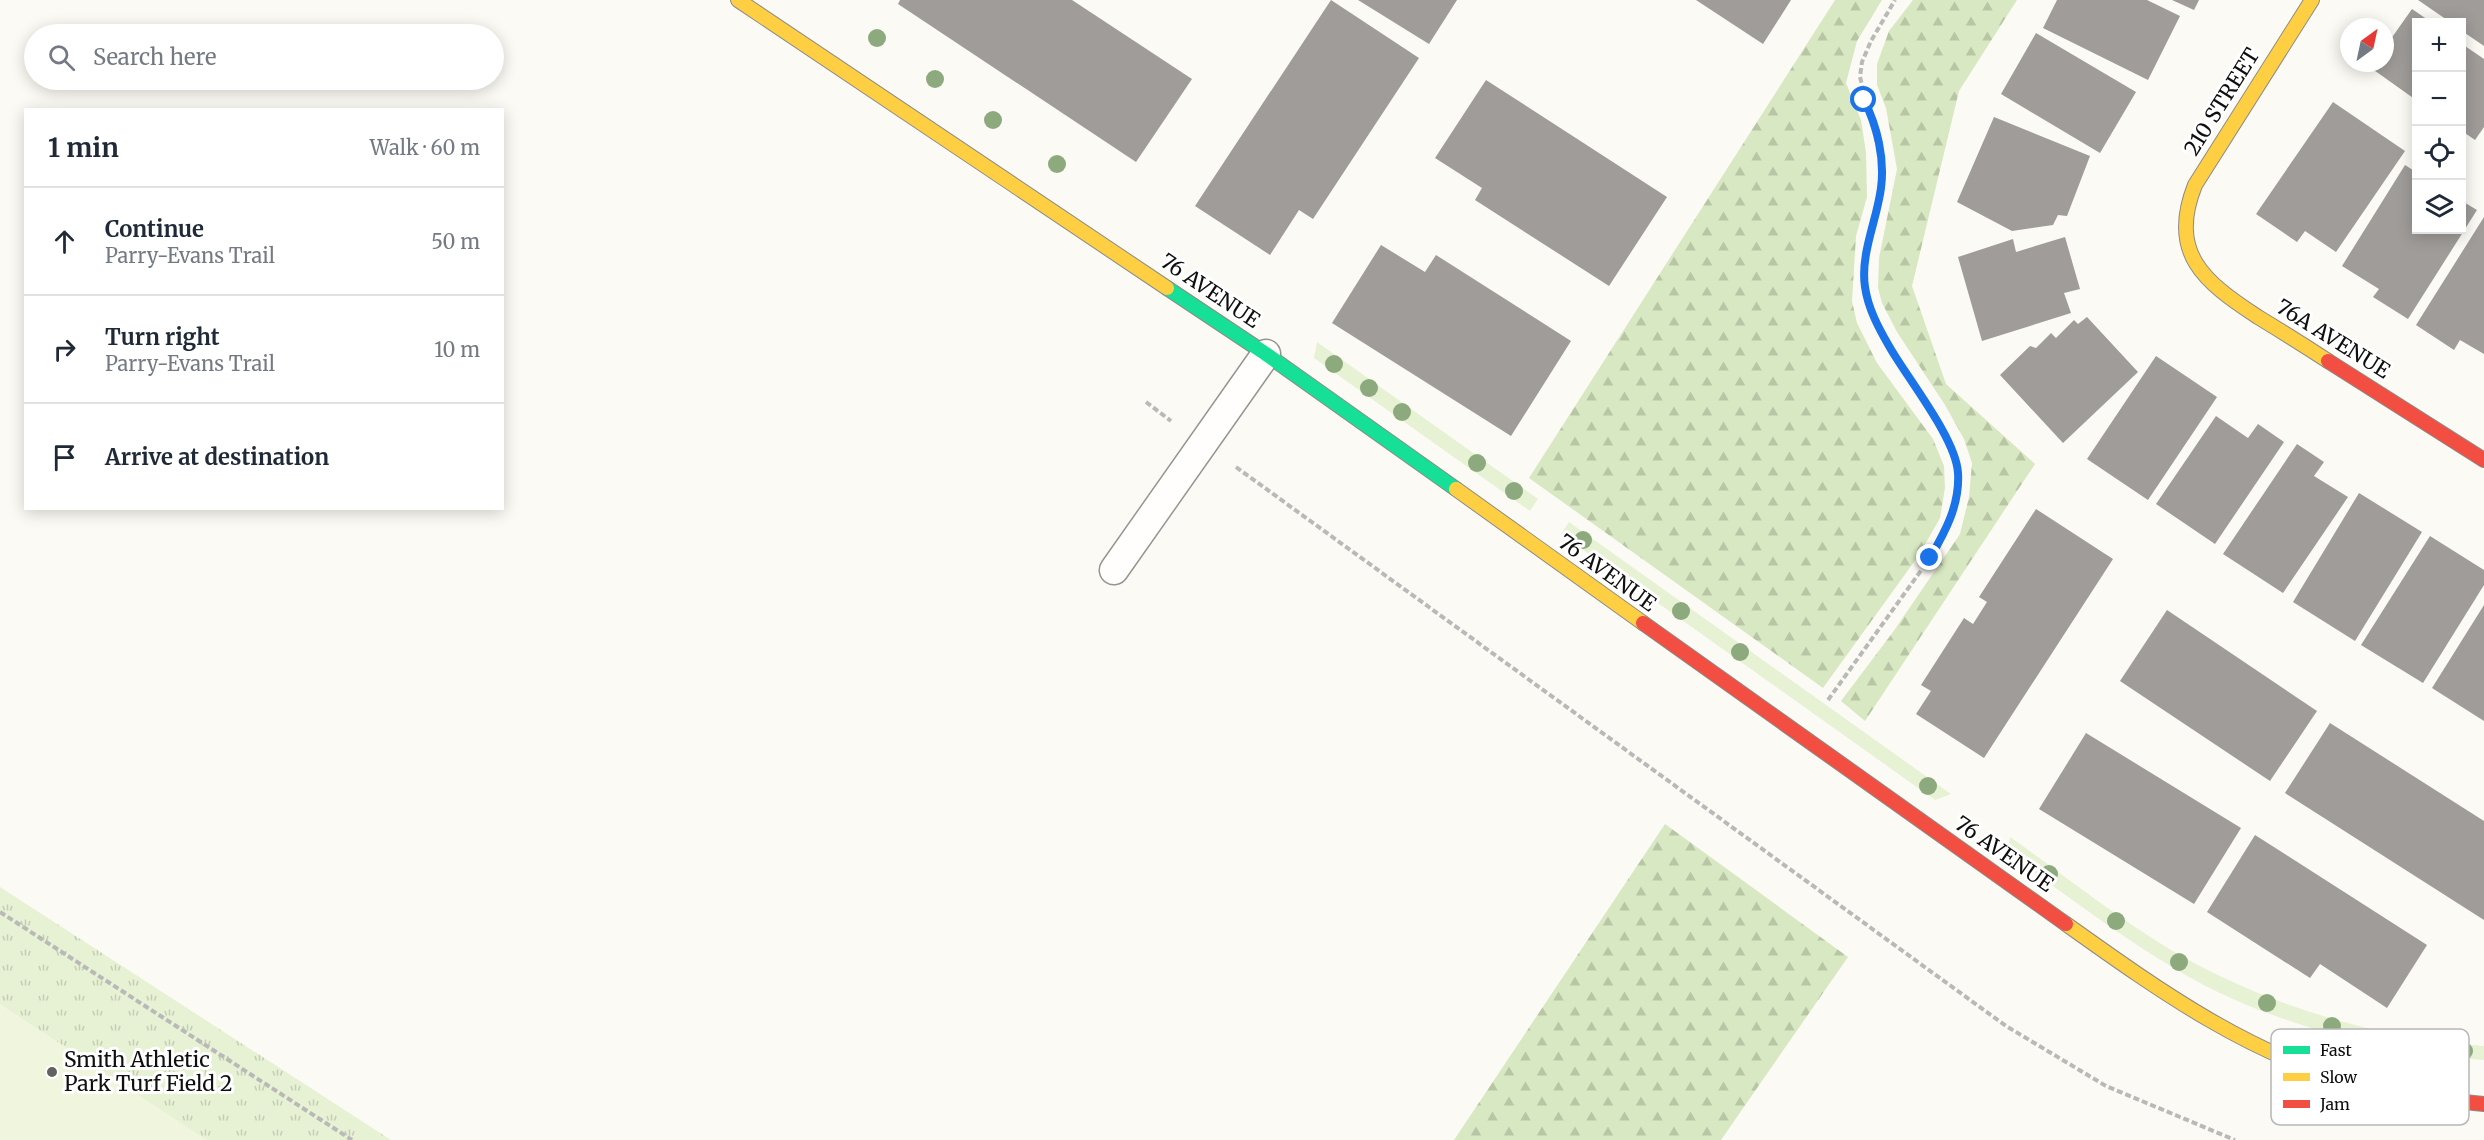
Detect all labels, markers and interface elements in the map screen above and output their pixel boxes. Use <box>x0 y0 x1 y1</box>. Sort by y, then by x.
north arrow <box>2340 18 2394 72</box>
map controls <box>2412 18 2466 234</box>
button: + <box>2412 18 2466 72</box>
search box <box>24 24 504 90</box>
icon: search <box>45 41 78 74</box>
text: Search here <box>93 43 216 71</box>
street label: 210 STREET <box>2178 43 2265 160</box>
button: − <box>2412 72 2466 126</box>
route start <box>1850 86 1876 112</box>
button: locate <box>2412 126 2466 180</box>
text: 1 min <box>48 131 119 164</box>
text: Walk · 60 m <box>370 135 480 160</box>
button: layers <box>2412 180 2466 234</box>
text: Continue <box>105 215 204 243</box>
icon: ahead <box>48 225 81 258</box>
text: 50 m <box>431 229 480 254</box>
text: Parry-Evans Trail <box>105 243 275 268</box>
street label: 76 AVENUE <box>1155 247 1266 334</box>
street label: 76A AVENUE <box>2271 293 2396 385</box>
text: Turn right <box>105 323 219 351</box>
icon: right <box>48 333 81 366</box>
text: 10 m <box>434 337 480 362</box>
text: Parry-Evans Trail <box>105 351 275 376</box>
icon: arrive <box>48 441 81 474</box>
text: Arrive at destination <box>105 443 329 471</box>
street label: 76 AVENUE <box>1553 528 1662 618</box>
route end <box>1916 544 1942 570</box>
street label: 76 AVENUE <box>1950 810 2059 898</box>
legend <box>2271 1029 2469 1125</box>
text: Fast <box>2320 1040 2353 1060</box>
place label: Smith Athletic Park Turf Field 2 <box>64 1046 232 1097</box>
marker: Smith Athletic Park Turf Field 2 <box>45 1065 59 1079</box>
text: Slow <box>2320 1067 2358 1087</box>
text: Jam <box>2319 1094 2350 1114</box>

